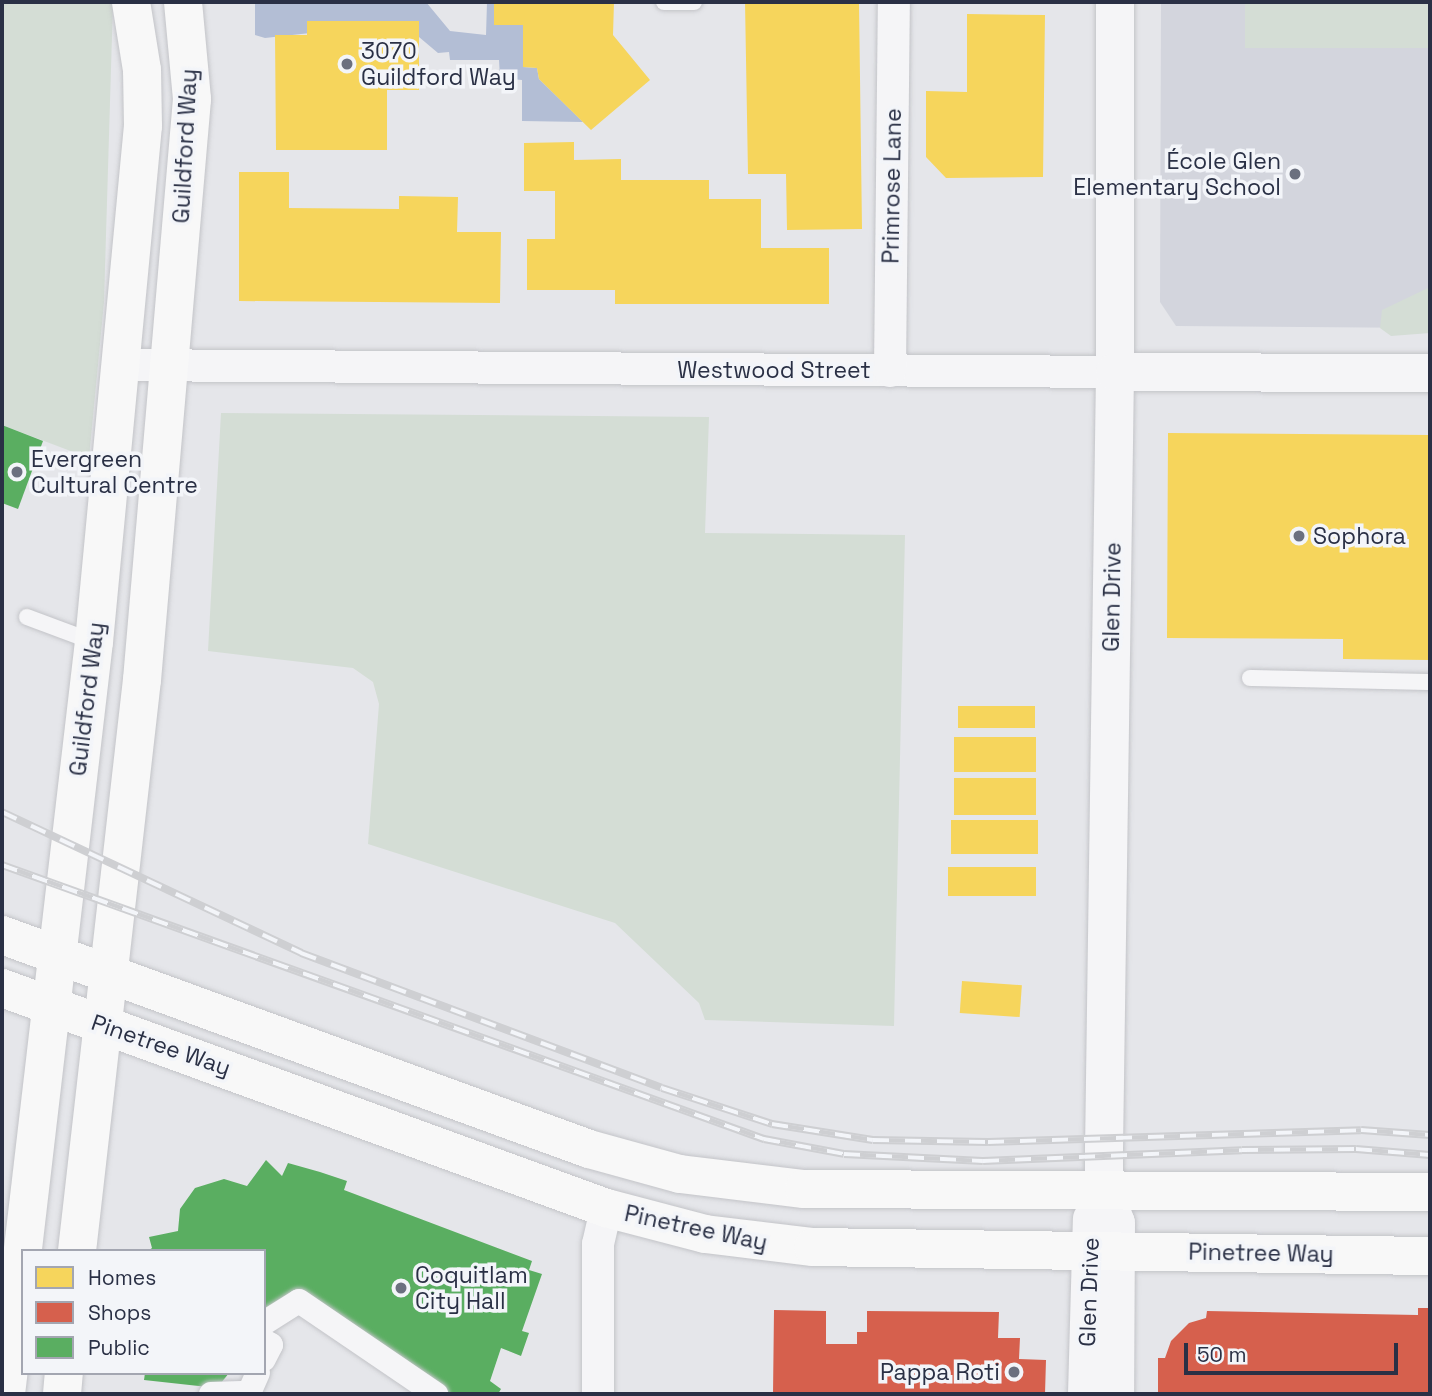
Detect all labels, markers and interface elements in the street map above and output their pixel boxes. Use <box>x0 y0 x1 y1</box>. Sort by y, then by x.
place label: 3070 Guildford Way <box>361 37 516 91</box>
marker: 3070 Guildford Way <box>339 56 355 72</box>
street label: Guildford Way <box>167 68 203 224</box>
street label: Primrose Lane <box>877 108 907 264</box>
place label: École Glen Elementary School <box>1073 147 1281 201</box>
marker: École Glen Elementary School <box>1287 166 1303 182</box>
street label: Westwood Street <box>677 356 871 384</box>
place label: Evergreen Cultural Centre <box>31 445 198 499</box>
marker: Evergreen Cultural Centre <box>9 464 25 480</box>
place label: Sophora <box>1313 522 1406 550</box>
marker: Sophora <box>1291 528 1307 544</box>
street label: Glen Drive <box>1097 542 1127 652</box>
street label: Guildford Way <box>64 620 110 778</box>
street label: Pinetree Way <box>88 1008 234 1082</box>
street label: Pinetree Way <box>622 1199 770 1257</box>
street label: Glen Drive <box>1073 1237 1105 1347</box>
street label: Pinetree Way <box>1188 1238 1334 1268</box>
legend <box>21 1249 266 1375</box>
place label: Coquitlam City Hall <box>415 1261 528 1315</box>
text: Homes <box>88 1264 156 1291</box>
marker: Coquitlam City Hall <box>393 1280 409 1296</box>
text: Shops <box>88 1299 151 1326</box>
scale bar <box>1187 1330 1400 1374</box>
text: Public <box>88 1334 150 1361</box>
text: 50 m <box>1197 1341 1247 1368</box>
place label: Pappa Roti <box>880 1358 1000 1386</box>
marker: Pappa Roti <box>1006 1364 1022 1380</box>

